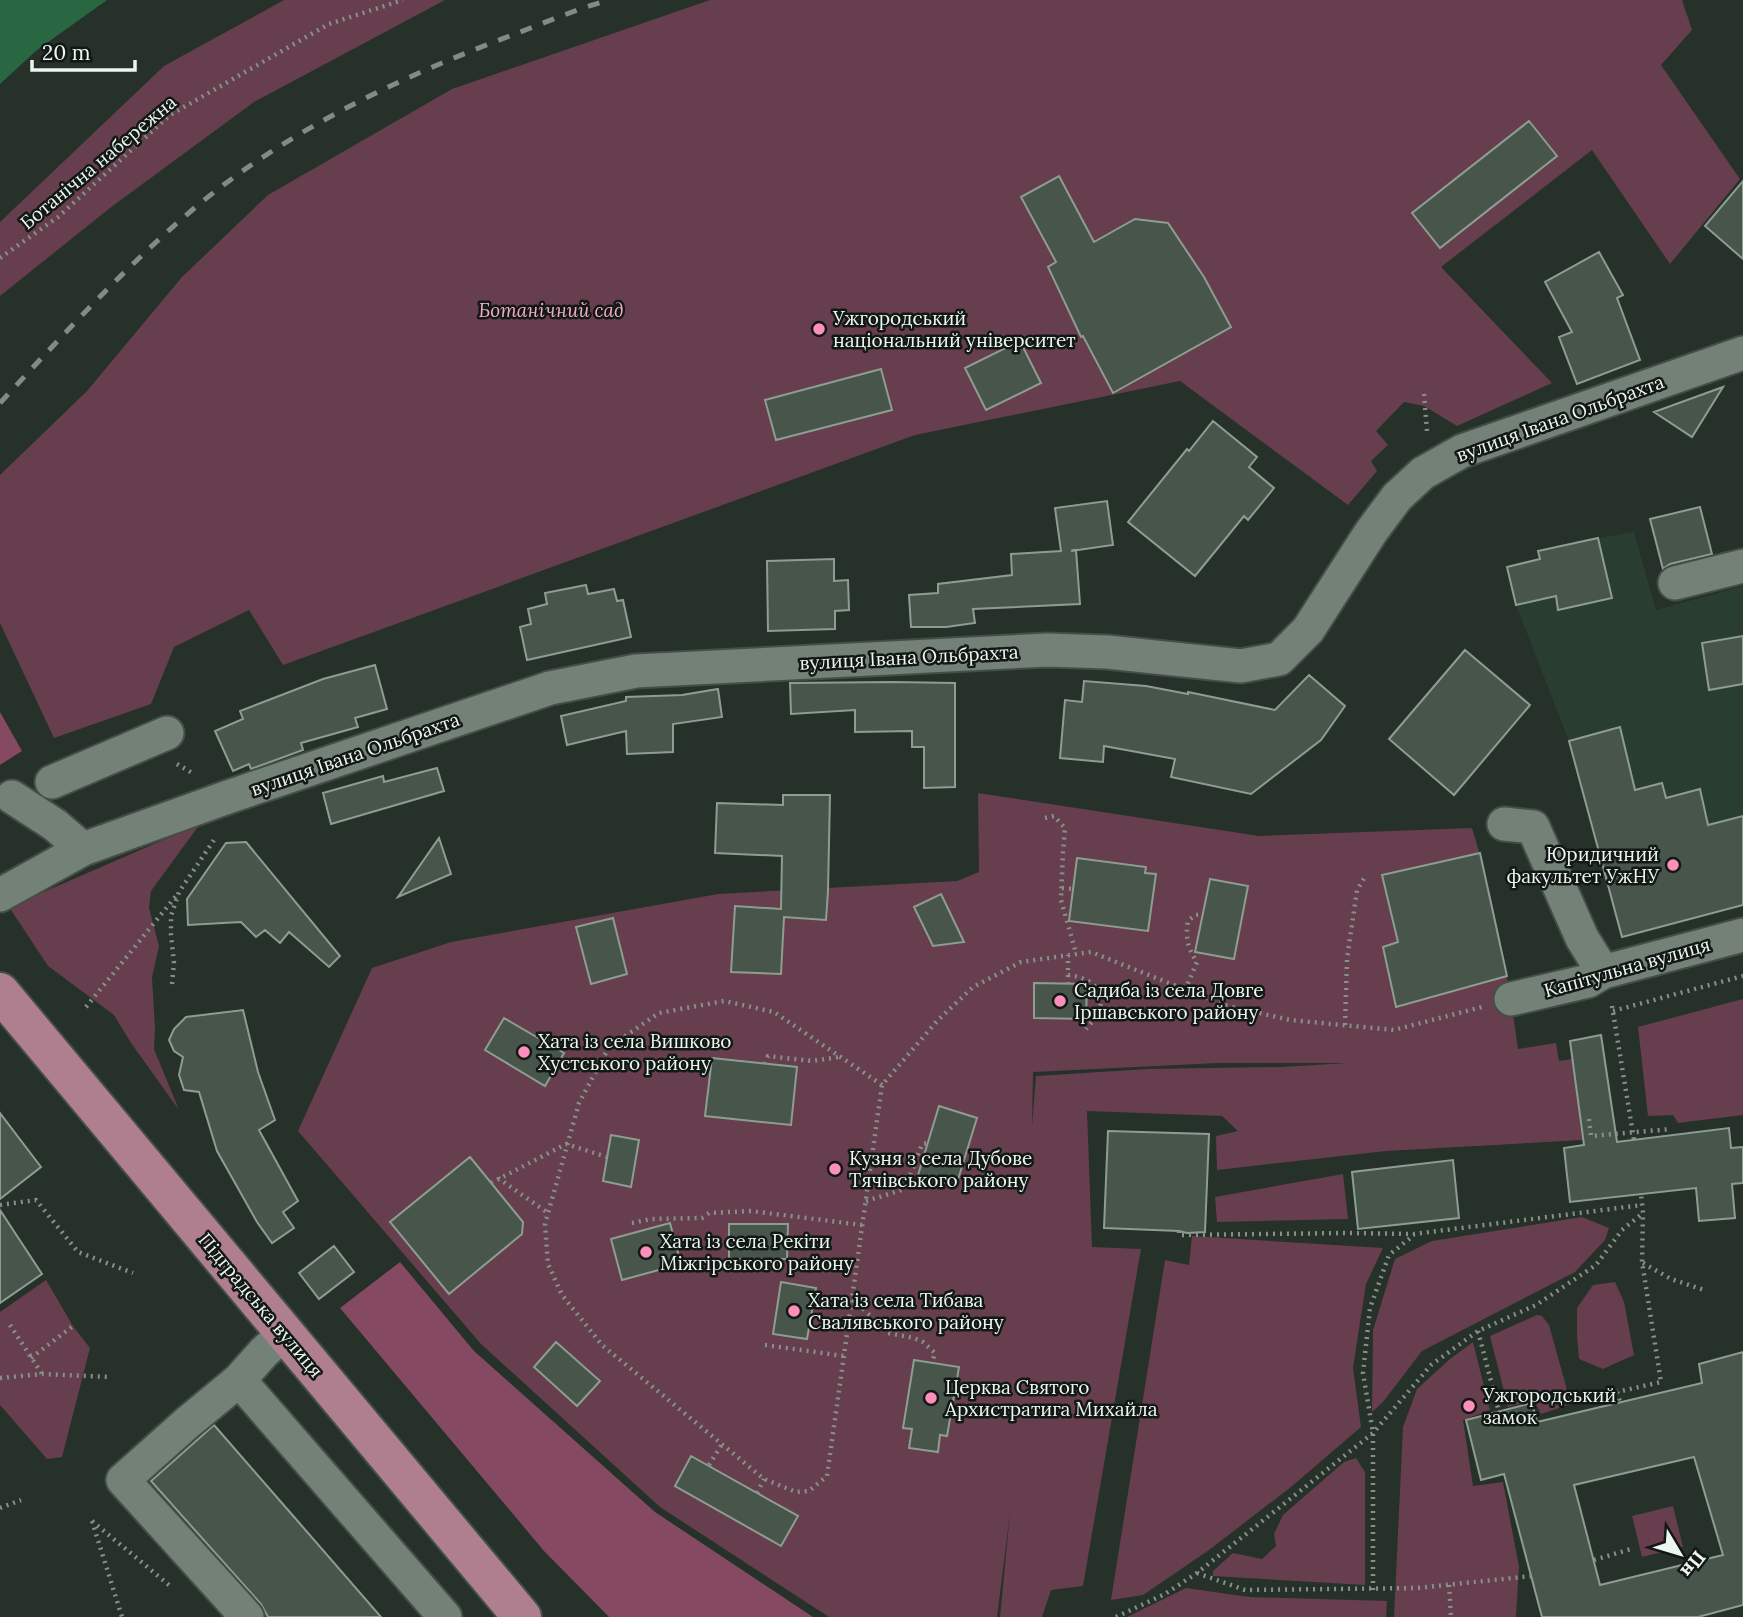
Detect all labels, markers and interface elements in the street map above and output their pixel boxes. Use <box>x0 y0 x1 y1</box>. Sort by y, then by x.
scale bar <box>32 28 135 72</box>
text: 20 m <box>42 39 91 66</box>
street label: Ботанічна набережна <box>15 89 181 234</box>
park label: Ботанічний сад <box>479 298 623 322</box>
place label: Ужгородський національний університет <box>832 306 1076 352</box>
marker: Ужгородський національний університет <box>811 321 827 337</box>
street label: вулиця Івана Ольбрахта <box>1453 369 1667 467</box>
street label: вулиця Івана Ольбрахта <box>799 639 1019 675</box>
street label: вулиця Івана Ольбрахта <box>247 707 463 801</box>
place label: Юридичний факультет УжНУ <box>1506 842 1659 888</box>
marker: Юридичний факультет УжНУ <box>1665 857 1681 873</box>
street label: Капітульна вулиця <box>1541 932 1713 1002</box>
place label: Садиба із села Довге Іршавського району <box>1074 978 1264 1024</box>
marker: Садиба із села Довге Іршавського району <box>1052 993 1068 1009</box>
place label: Хата із села Вишково Хустського району <box>538 1029 731 1075</box>
marker: Хата із села Вишково Хустського району <box>516 1044 532 1060</box>
place label: Кузня з села Дубове Тячівського району <box>849 1146 1032 1192</box>
marker: Кузня з села Дубове Тячівського району <box>827 1161 843 1177</box>
street label: Підградська вулиця <box>193 1228 329 1382</box>
place label: Хата із села Рекіти Міжгірського району <box>660 1229 854 1275</box>
marker: Хата із села Рекіти Міжгірського району <box>638 1244 654 1260</box>
place label: Хата із села Тибава Свалявського району <box>808 1288 1004 1334</box>
marker: Хата із села Тибава Свалявського району <box>786 1303 802 1319</box>
place label: Церква Святого Архистратига Михайла <box>944 1375 1158 1421</box>
place label: Ужгородський замок <box>1482 1383 1616 1429</box>
marker: Церква Святого Архистратига Михайла <box>923 1390 939 1406</box>
marker: Ужгородський замок <box>1461 1398 1477 1414</box>
north arrow <box>1645 1519 1715 1589</box>
text: Пн <box>1675 1546 1711 1583</box>

